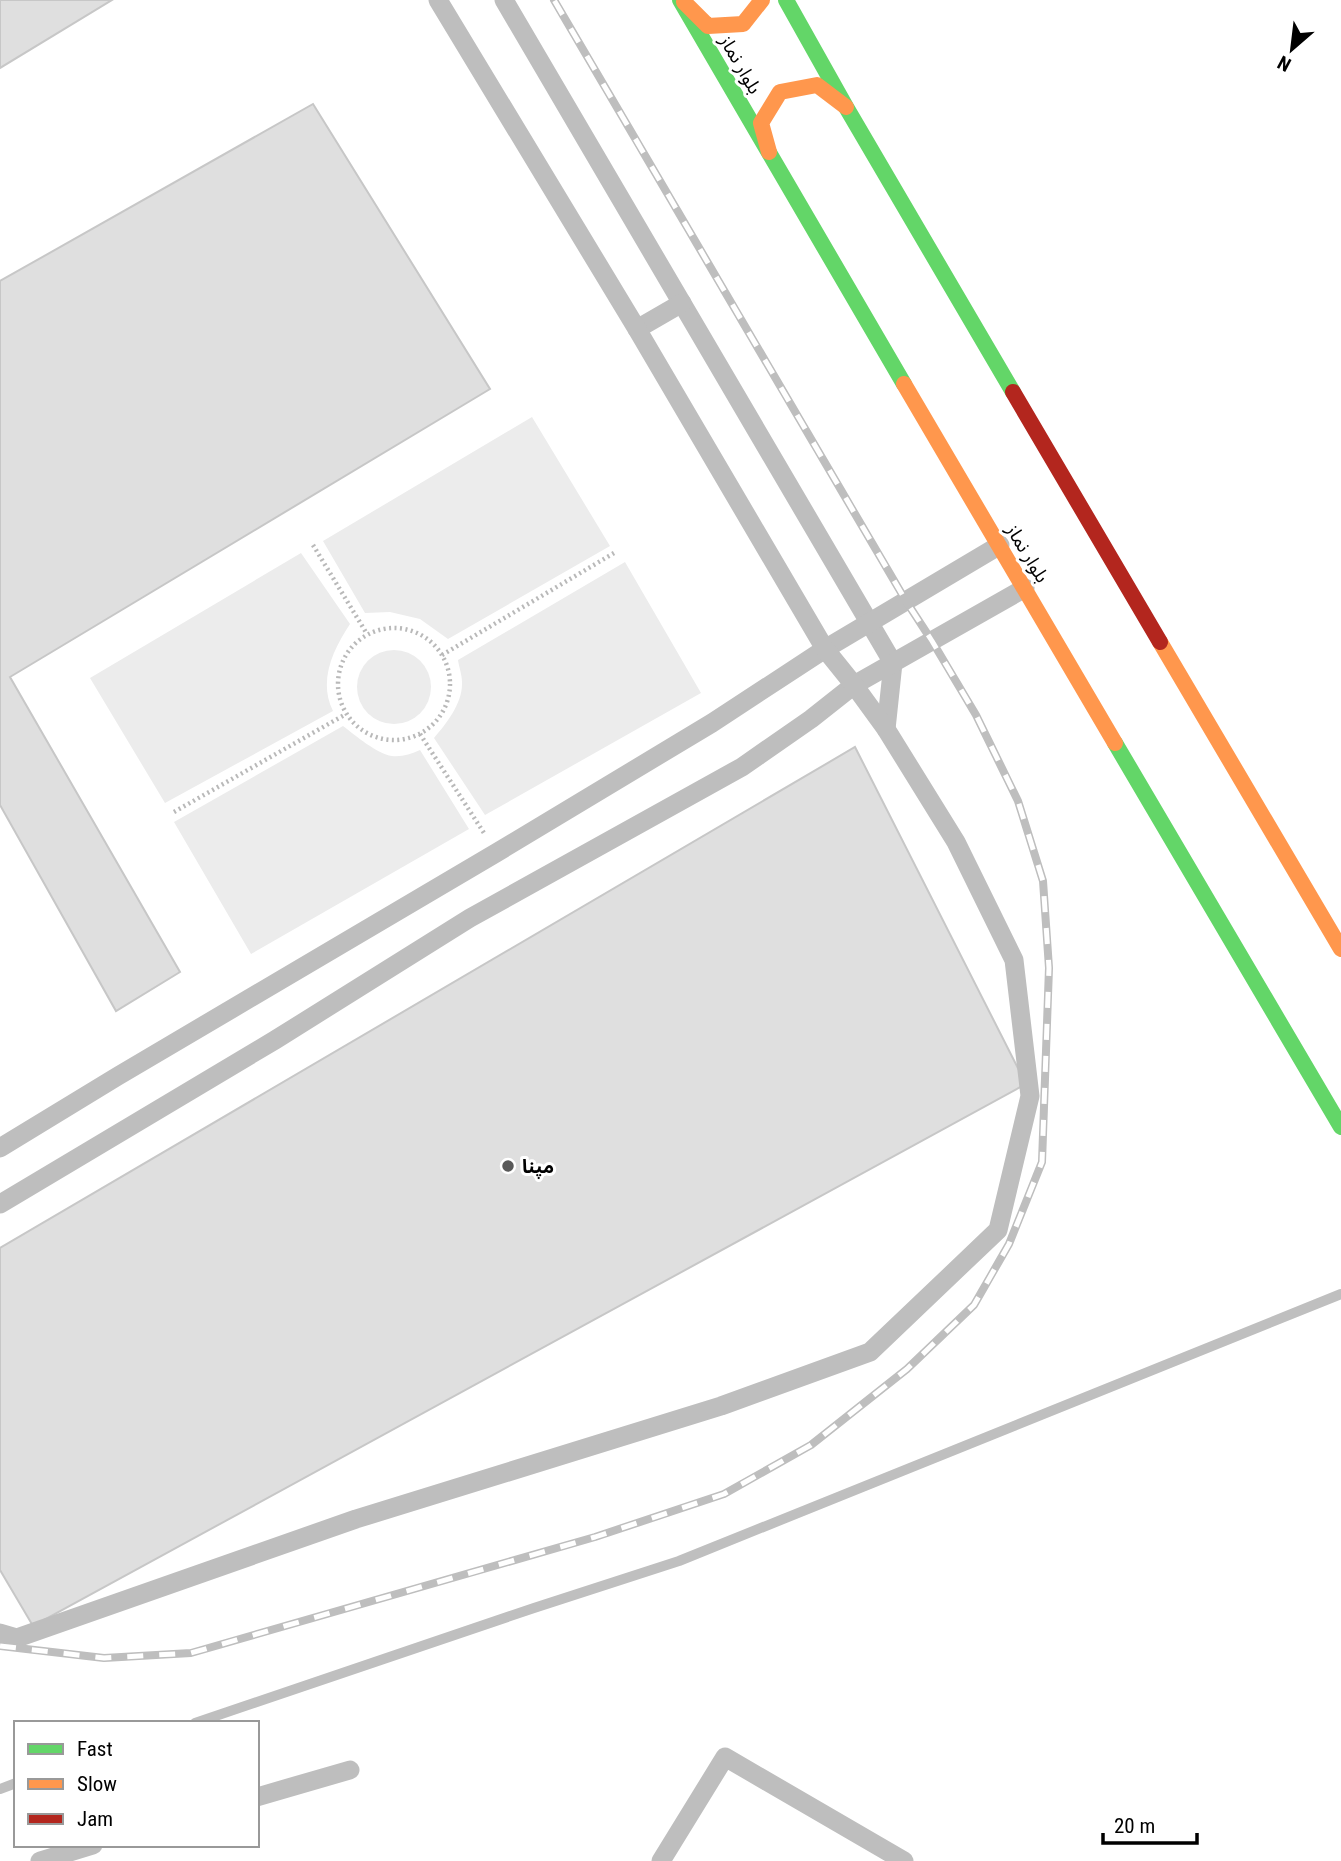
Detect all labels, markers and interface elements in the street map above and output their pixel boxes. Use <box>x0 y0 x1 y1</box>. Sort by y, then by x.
north arrow <box>1257 14 1327 84</box>
street label: بلوار نماز <box>714 30 767 98</box>
text: N <box>1274 51 1295 76</box>
street label: بلوار نماز <box>1001 519 1054 587</box>
place label: مپنا <box>522 1155 554 1179</box>
marker: مپنا <box>500 1158 516 1174</box>
legend <box>14 1721 259 1847</box>
text: Fast <box>77 1737 113 1761</box>
text: Slow <box>77 1772 117 1796</box>
scale bar <box>1103 1801 1198 1845</box>
text: Jam <box>77 1807 113 1831</box>
text: 20 m <box>1114 1814 1155 1838</box>

